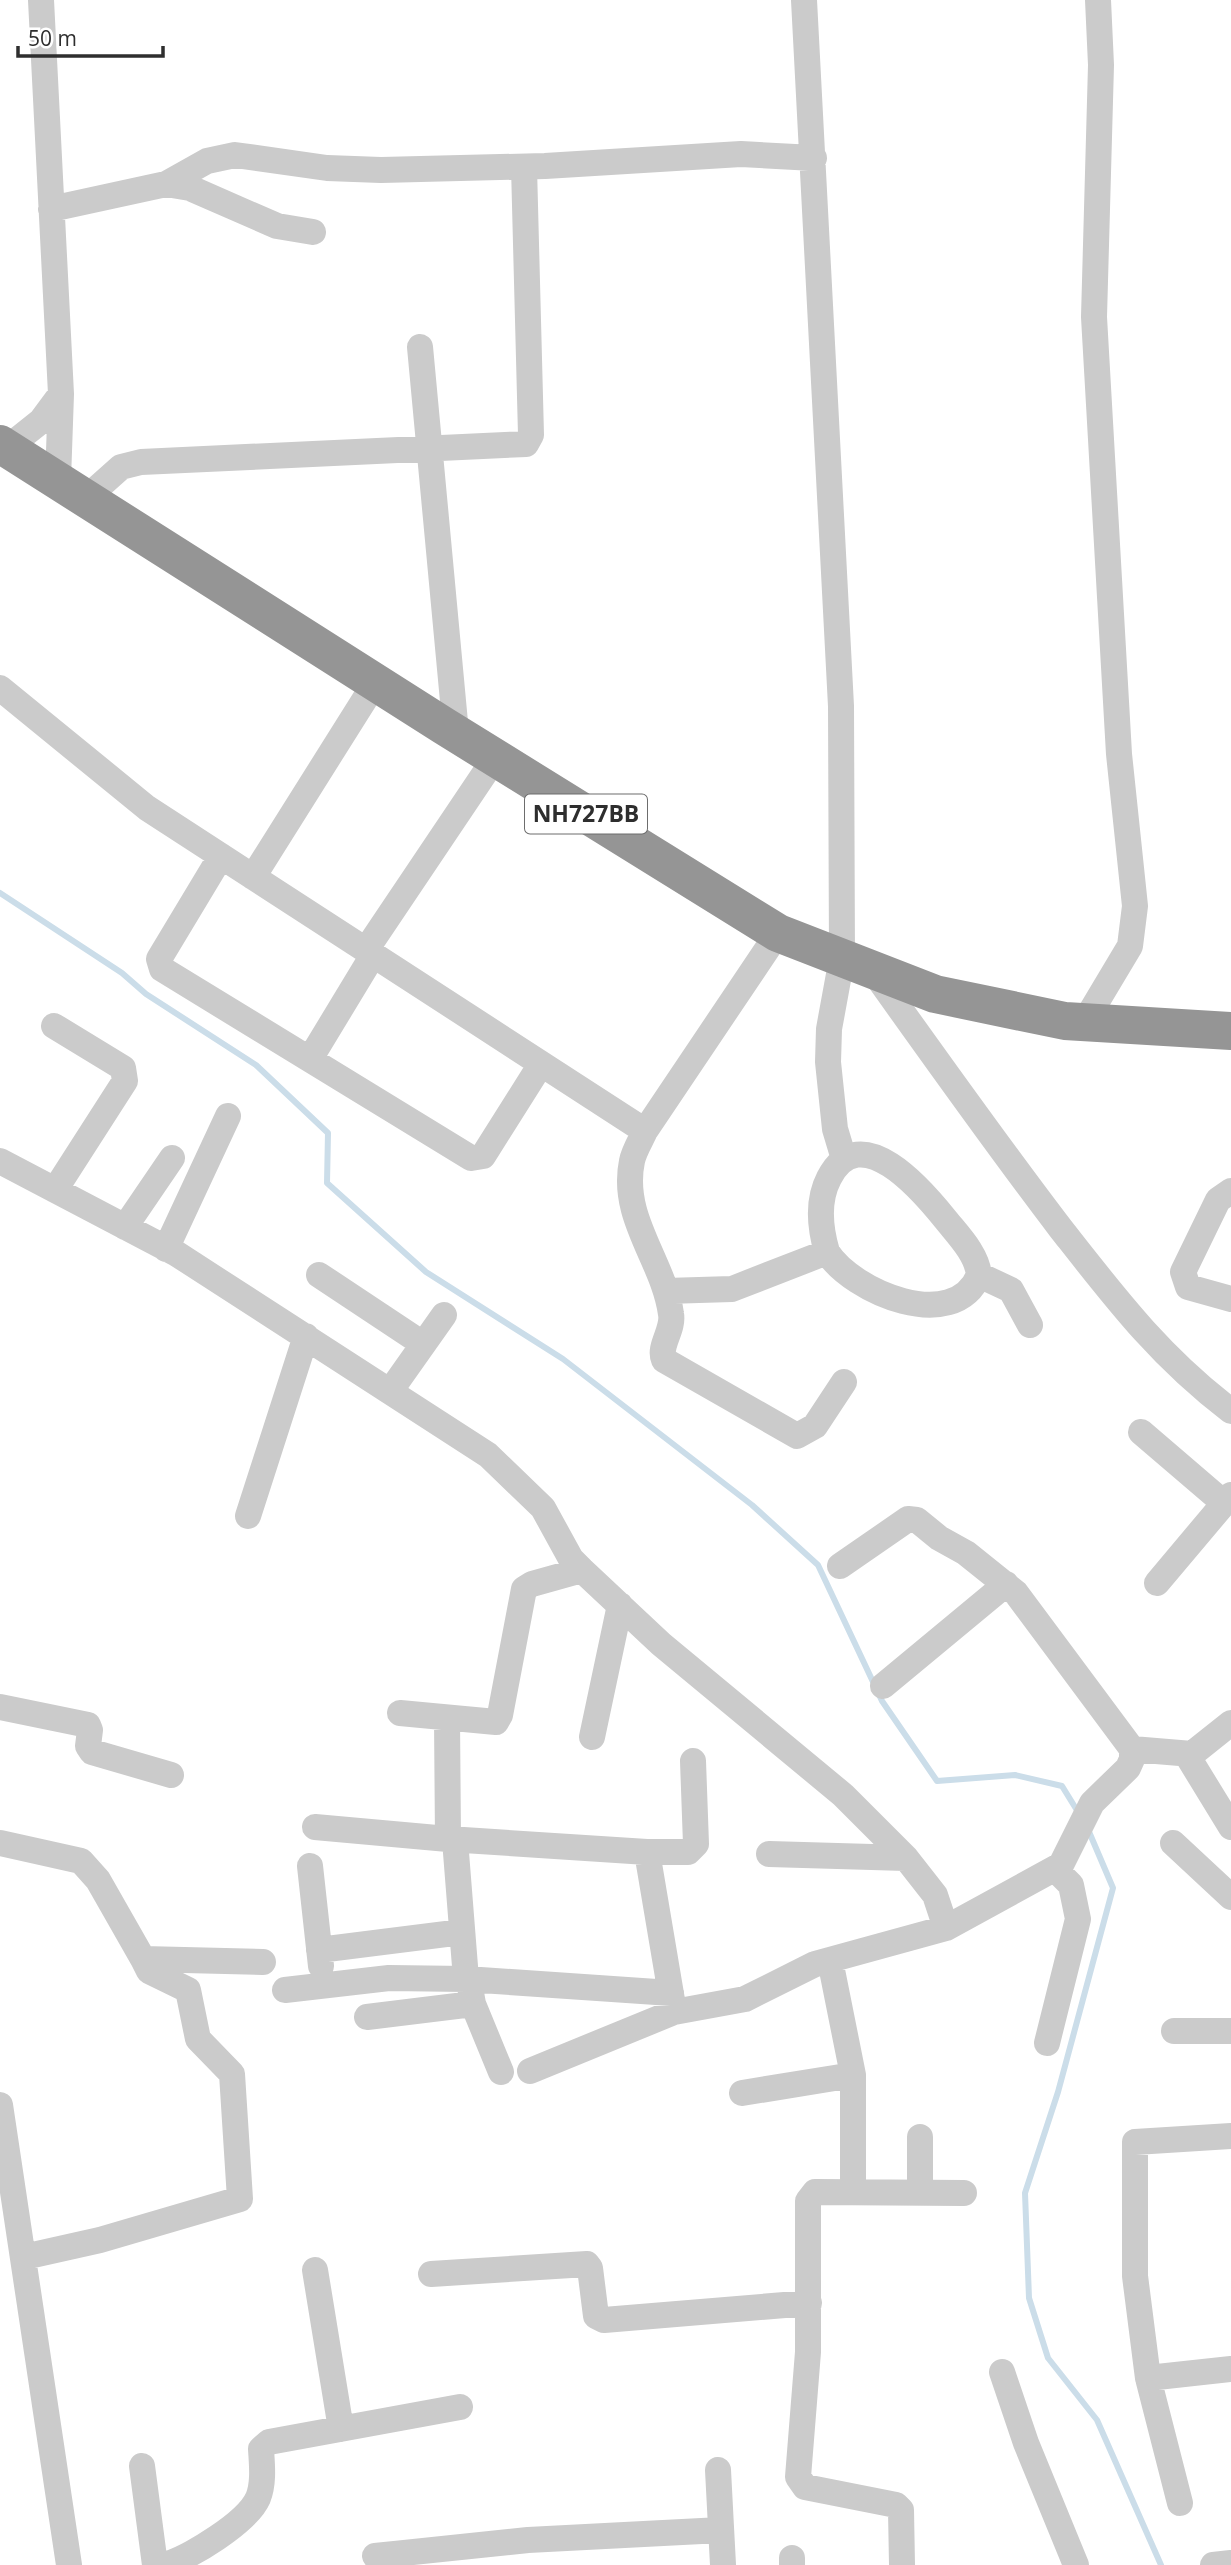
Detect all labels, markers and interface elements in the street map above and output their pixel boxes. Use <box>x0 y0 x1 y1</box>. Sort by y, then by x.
scale bar <box>18 14 163 58</box>
text: 50 m <box>28 24 77 52</box>
road number: NH727BB <box>525 794 647 834</box>

